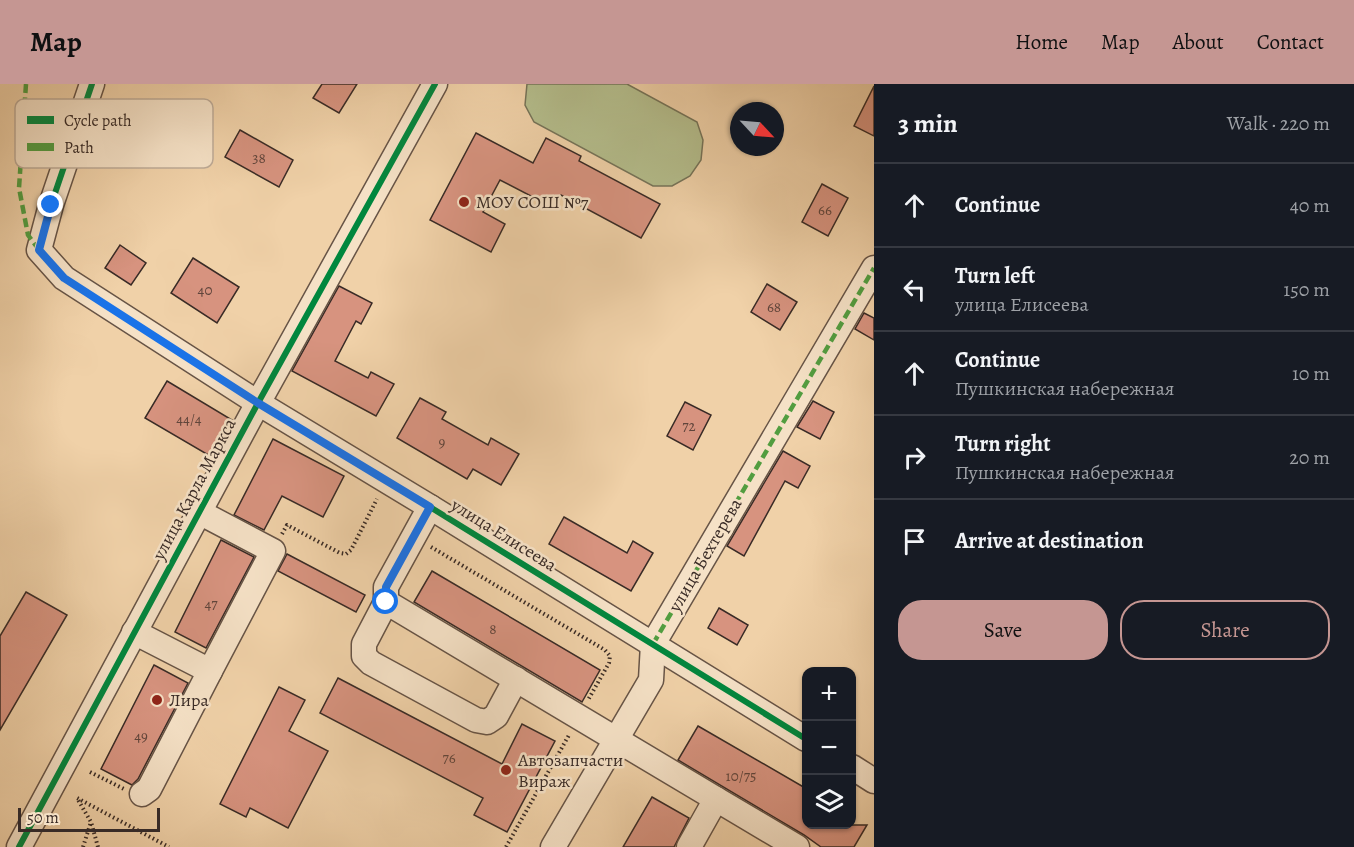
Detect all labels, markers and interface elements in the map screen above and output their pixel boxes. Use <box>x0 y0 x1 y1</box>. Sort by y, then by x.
text: Map <box>30 23 82 61</box>
text: Home <box>1015 28 1068 56</box>
text: Map <box>1101 28 1139 56</box>
text: About <box>1172 28 1224 56</box>
text: Contact <box>1257 28 1324 56</box>
legend <box>15 99 213 168</box>
north arrow <box>730 102 784 156</box>
text: 3 min <box>898 106 958 141</box>
text: Cycle path <box>64 110 132 132</box>
text: Walk · 220 m <box>1227 110 1330 137</box>
text: Path <box>64 137 94 159</box>
house number: 38 <box>252 148 266 168</box>
icon: ahead <box>898 189 931 222</box>
place label: МОУ СОШ №7 <box>476 190 589 214</box>
text: Continue <box>955 190 1040 220</box>
route end <box>37 191 63 217</box>
text: 40 m <box>1290 192 1330 219</box>
marker: МОУ СОШ №7 <box>457 195 471 209</box>
house number: 66 <box>818 200 832 220</box>
text: Turn left <box>955 261 1035 291</box>
icon: left <box>898 273 931 306</box>
text: 150 m <box>1283 276 1330 303</box>
house number: 40 <box>198 280 212 300</box>
text: улица Елисеева <box>955 291 1089 318</box>
house number: 68 <box>767 297 781 317</box>
text: Continue <box>955 345 1040 375</box>
icon: ahead <box>898 357 931 390</box>
text: 10 m <box>1292 360 1330 387</box>
text: Пушкинская набережная <box>955 375 1175 402</box>
house number: 44/4 <box>176 409 202 429</box>
street label: улица Карла Маркса <box>146 413 242 565</box>
house number: 72 <box>682 416 696 436</box>
text: Turn right <box>955 429 1051 459</box>
house number: 9 <box>439 432 446 452</box>
icon: right <box>898 441 931 474</box>
text: 20 m <box>1289 444 1330 471</box>
text: Пушкинская набережная <box>955 459 1175 486</box>
street label: улица Елисеева <box>446 492 562 577</box>
street label: улица Бехтерева <box>662 493 748 617</box>
icon: arrive <box>898 525 931 558</box>
text: Arrive at destination <box>955 526 1144 556</box>
route start <box>372 588 398 614</box>
house number: 47 <box>204 594 218 614</box>
button: Save <box>898 600 1108 660</box>
button: Share <box>1120 600 1330 660</box>
house number: 8 <box>489 619 497 639</box>
map controls <box>802 667 856 829</box>
button: + <box>802 667 856 721</box>
place label: Лира <box>169 688 210 712</box>
marker: Лира <box>150 693 164 707</box>
button: − <box>802 721 856 775</box>
house number: 49 <box>134 726 148 746</box>
house number: 76 <box>442 748 456 768</box>
place label: Автозапчасти Вираж <box>517 748 623 793</box>
marker: Автозапчасти Вираж <box>499 763 513 777</box>
house number: 10/75 <box>726 766 756 786</box>
button: layers <box>802 775 856 829</box>
scale bar <box>18 805 160 832</box>
text: 50 m <box>27 807 59 829</box>

